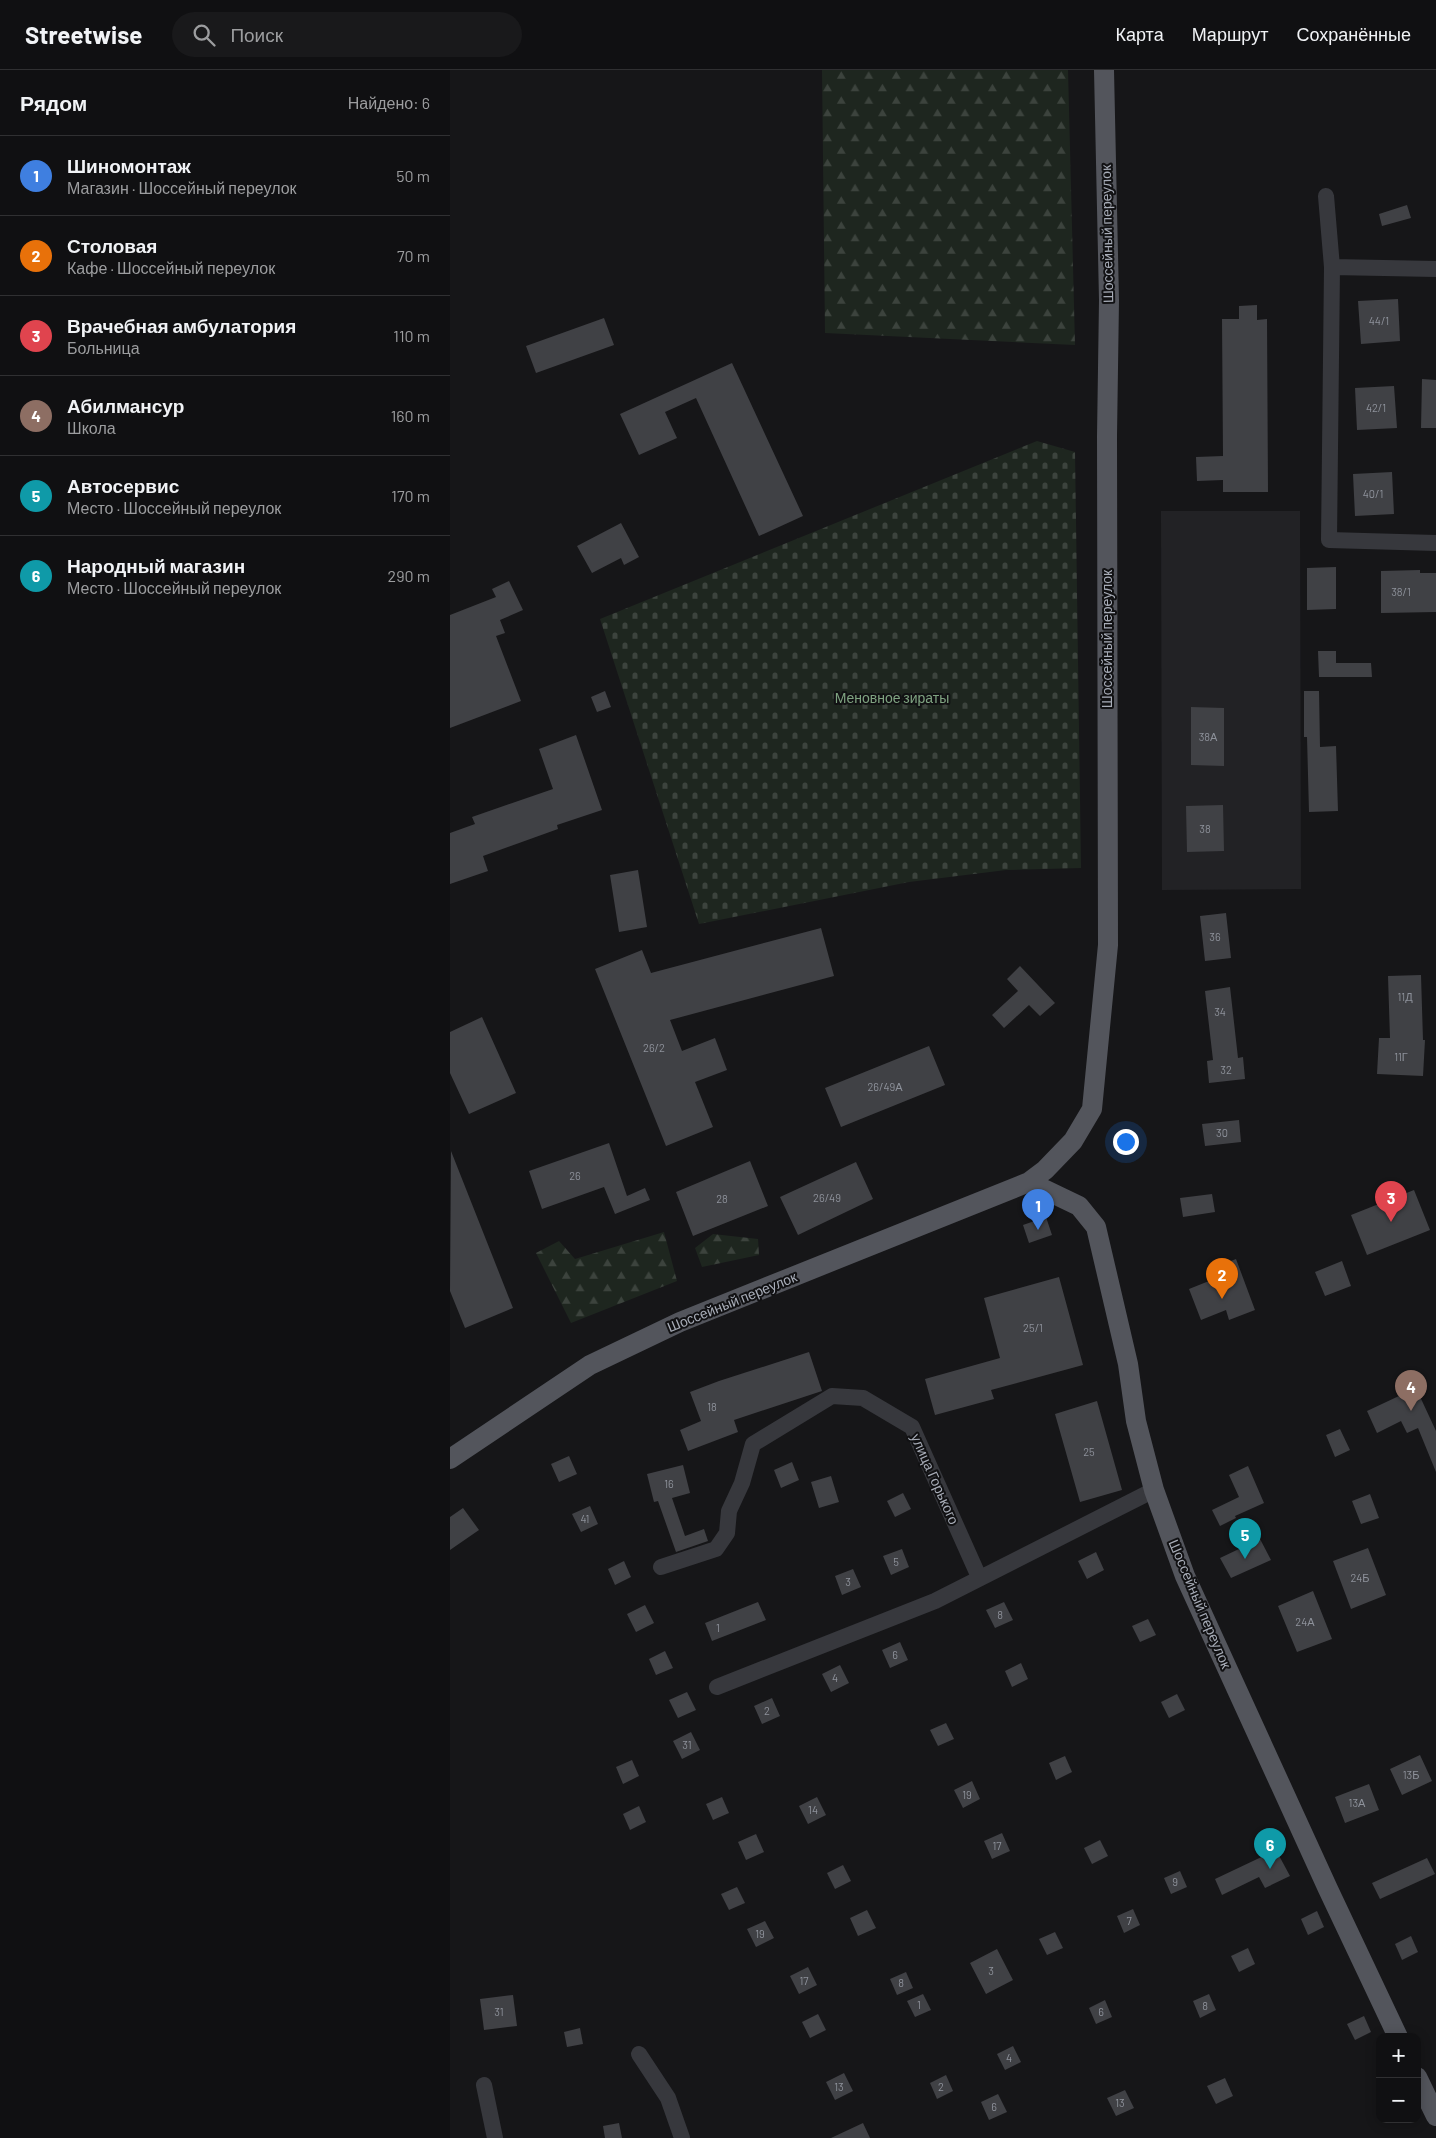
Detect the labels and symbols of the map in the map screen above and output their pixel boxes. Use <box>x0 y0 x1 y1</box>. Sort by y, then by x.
street label: Шоссейный переулок <box>1097 164 1116 303</box>
house number: 44/1 <box>1369 314 1389 327</box>
house number: 42/1 <box>1366 401 1386 414</box>
house number: 40/1 <box>1363 487 1383 500</box>
street label: Шоссейный переулок <box>1098 569 1115 708</box>
house number: 38/1 <box>1391 585 1411 598</box>
park label: Меновное зираты <box>835 689 949 706</box>
house number: 38А <box>1199 730 1218 743</box>
house number: 38 <box>1199 822 1211 835</box>
house number: 36 <box>1209 930 1221 943</box>
house number: 11Д <box>1397 990 1413 1003</box>
house number: 34 <box>1214 1005 1226 1018</box>
house number: 26/2 <box>643 1041 665 1054</box>
house number: 11Г <box>1394 1050 1408 1063</box>
house number: 32 <box>1220 1063 1232 1076</box>
house number: 26/49А <box>867 1080 903 1093</box>
house number: 30 <box>1216 1126 1228 1139</box>
your location <box>1113 1129 1139 1155</box>
house number: 26 <box>569 1169 581 1182</box>
pin: 3 <box>1375 1181 1407 1222</box>
pin: 1 <box>1022 1189 1054 1230</box>
house number: 26/49 <box>813 1191 841 1204</box>
house number: 28 <box>716 1192 728 1205</box>
pin: 2 <box>1206 1258 1238 1299</box>
street label: Шоссейный переулок <box>664 1267 800 1335</box>
house number: 25/1 <box>1023 1321 1043 1334</box>
pin: 4 <box>1395 1370 1427 1411</box>
house number: 18 <box>707 1400 717 1413</box>
street label: улица Горького <box>908 1431 963 1527</box>
house number: 25 <box>1083 1445 1095 1458</box>
house number: 16 <box>664 1477 674 1490</box>
house number: 41 <box>581 1512 589 1525</box>
pin: 5 <box>1229 1518 1261 1559</box>
street label: Шоссейный переулок <box>1166 1537 1236 1672</box>
house number: 5 <box>893 1555 899 1568</box>
house number: 24Б <box>1350 1571 1370 1584</box>
house number: 3 <box>845 1575 851 1588</box>
house number: 8 <box>997 1608 1003 1621</box>
house number: 24А <box>1295 1615 1315 1628</box>
house number: 1 <box>716 1621 720 1634</box>
house number: 6 <box>892 1648 898 1661</box>
house number: 4 <box>832 1671 838 1684</box>
house number: 2 <box>764 1704 770 1717</box>
house number: 31 <box>682 1738 692 1751</box>
house number: 13Б <box>1403 1768 1419 1781</box>
house number: 19 <box>962 1788 972 1801</box>
house number: 13А <box>1349 1796 1366 1809</box>
house number: 14 <box>808 1803 818 1816</box>
pin: 6 <box>1254 1828 1286 1869</box>
house number: 17 <box>992 1839 1002 1852</box>
house number: 9 <box>1172 1875 1178 1888</box>
house number: 7 <box>1126 1914 1132 1927</box>
house number: 19 <box>755 1927 765 1940</box>
house number: 3 <box>988 1964 994 1977</box>
house number: 17 <box>799 1974 809 1987</box>
house number: 8 <box>898 1976 904 1989</box>
house number: 1 <box>917 1998 921 2011</box>
house number: 8 <box>1202 1999 1208 2012</box>
house number: 31 <box>494 2005 504 2018</box>
house number: 6 <box>1098 2005 1104 2018</box>
house number: 4 <box>1006 2051 1012 2064</box>
house number: 13 <box>834 2080 844 2093</box>
house number: 2 <box>938 2080 944 2093</box>
house number: 13 <box>1115 2096 1125 2109</box>
house number: 6 <box>991 2100 997 2113</box>

